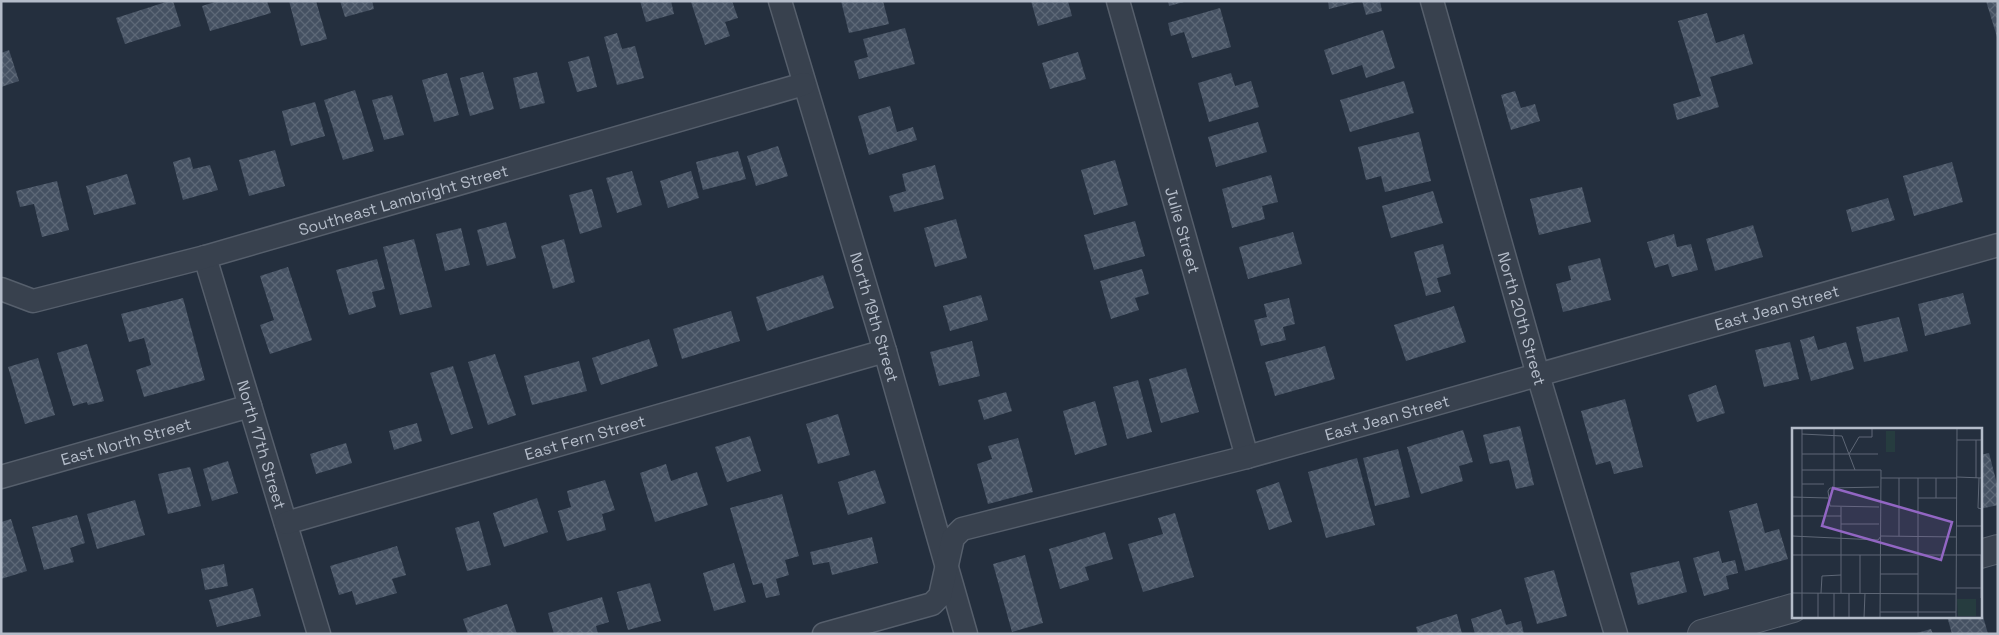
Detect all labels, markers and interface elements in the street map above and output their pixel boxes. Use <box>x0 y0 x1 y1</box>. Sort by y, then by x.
street label: Southeast Lambright Street <box>296 160 511 240</box>
street label: Julie Street <box>1160 184 1205 276</box>
street label: North 20th Street <box>1493 249 1551 388</box>
street label: North 19th Street <box>845 250 903 385</box>
street label: East Jean Street <box>1712 280 1842 336</box>
street label: North 17th Street <box>232 378 291 512</box>
street label: East Jean Street <box>1322 390 1452 446</box>
street label: East Fern Street <box>522 410 648 465</box>
street label: East North Street <box>58 413 194 470</box>
inset map <box>1792 428 1982 618</box>

